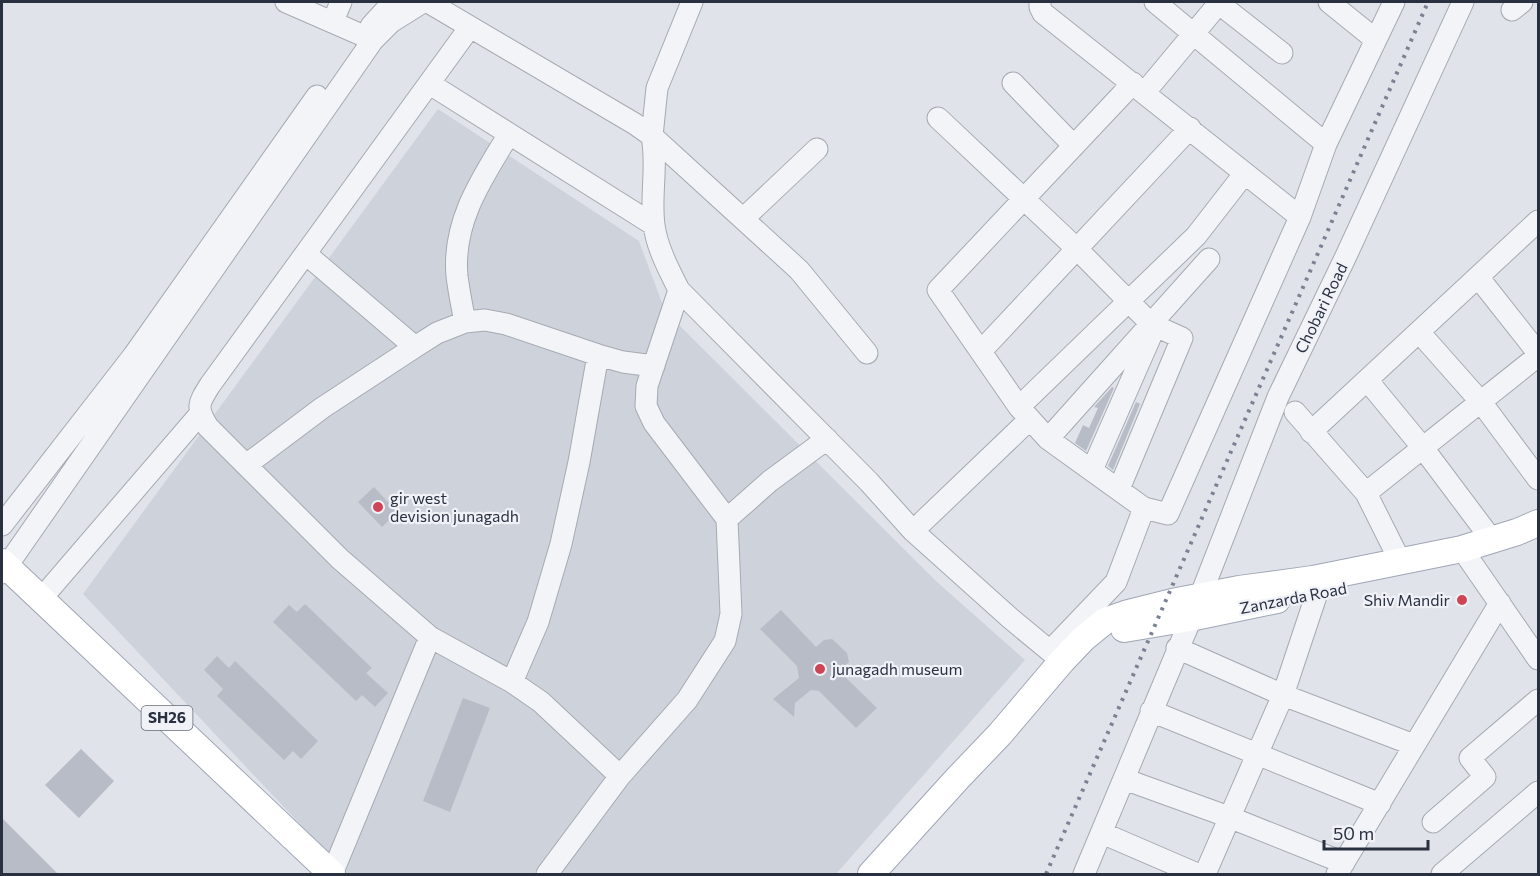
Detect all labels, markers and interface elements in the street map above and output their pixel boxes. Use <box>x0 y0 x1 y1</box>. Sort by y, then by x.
street label: Chobari Road <box>1290 259 1351 356</box>
place label: gir west devision junagadh <box>390 488 519 525</box>
marker: gir west devision junagadh <box>371 500 385 514</box>
street label: Zanzarda Road <box>1238 578 1348 617</box>
place label: Shiv Mandir <box>1364 590 1451 609</box>
marker: Shiv Mandir <box>1455 593 1469 607</box>
place label: junagadh museum <box>832 659 962 678</box>
marker: junagadh museum <box>813 662 827 676</box>
road number: SH26 <box>142 706 192 730</box>
scale bar <box>1324 813 1428 851</box>
text: 50 m <box>1333 822 1374 844</box>

